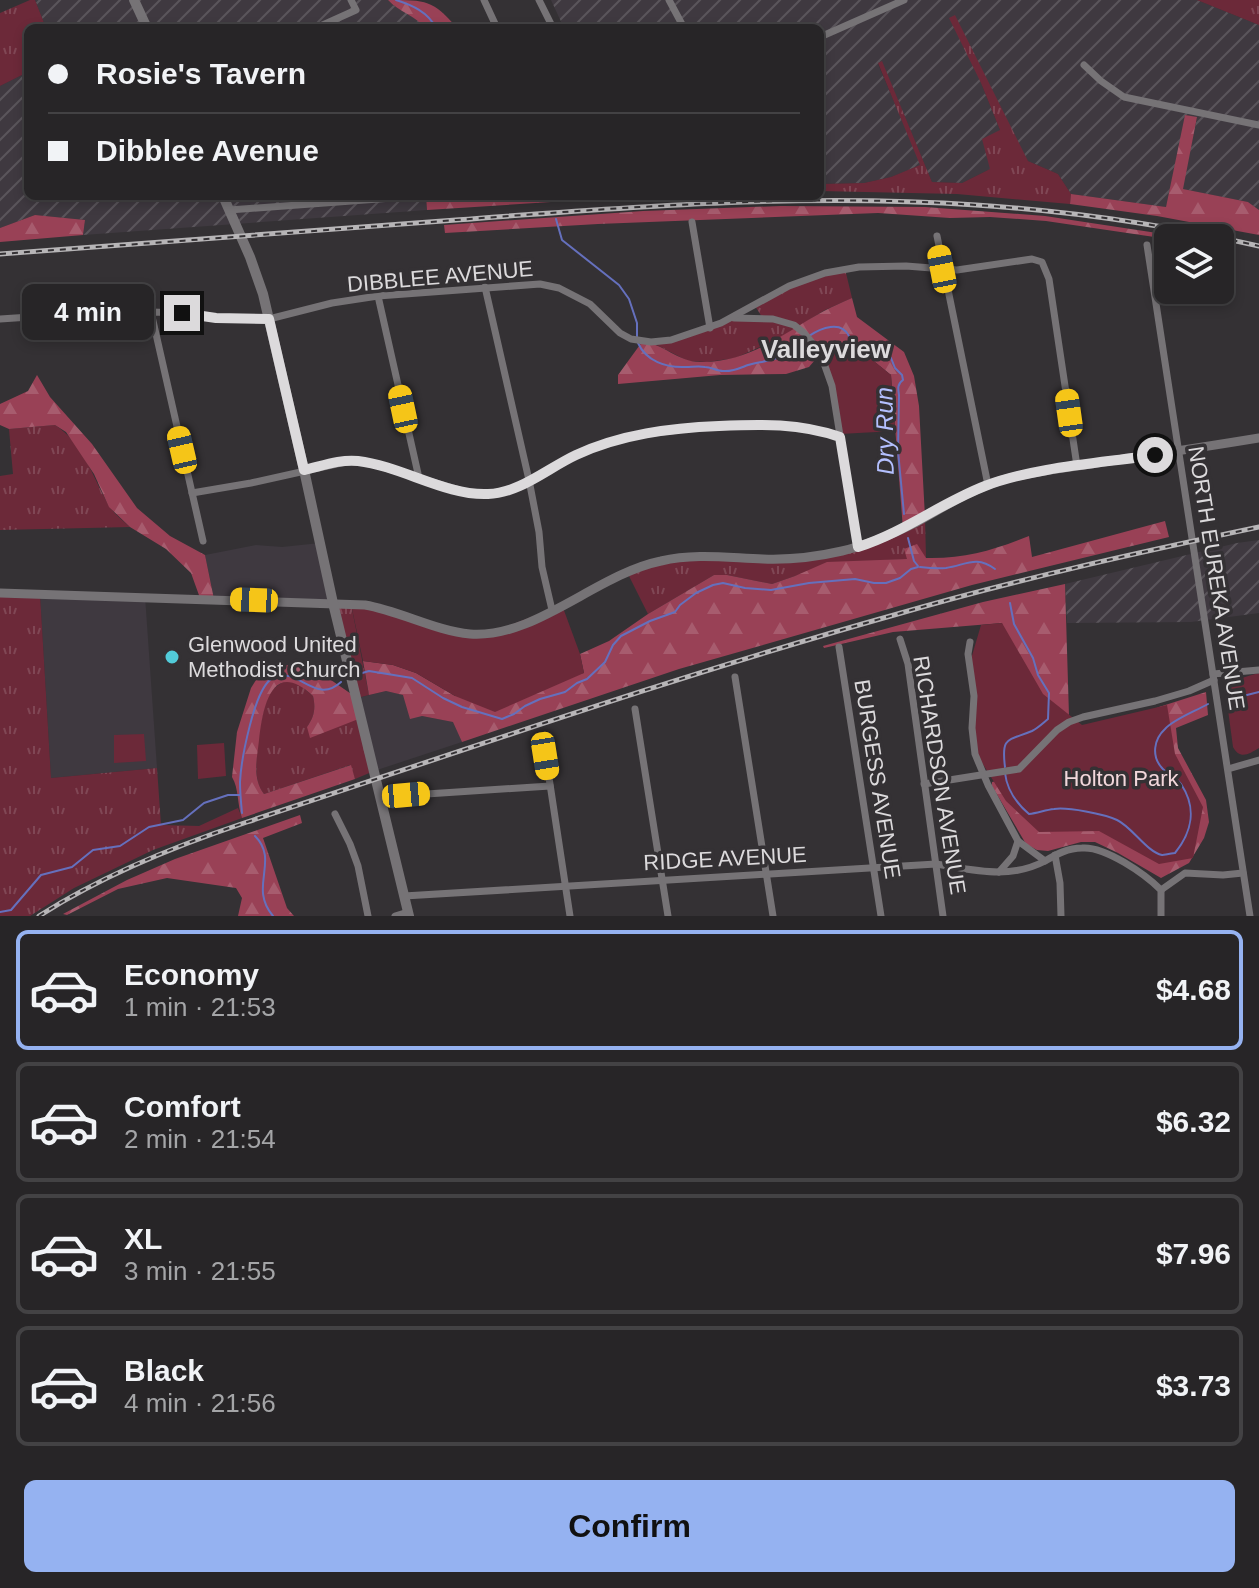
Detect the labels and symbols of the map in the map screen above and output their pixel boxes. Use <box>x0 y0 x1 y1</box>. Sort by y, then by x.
car <box>926 243 958 295</box>
street label: DIBBLEE AVENUE <box>346 256 534 297</box>
callout: 4 min <box>22 285 154 341</box>
route end <box>164 295 200 331</box>
district label: Valleyview <box>761 334 892 364</box>
car <box>386 383 420 435</box>
water label: Dry Run <box>870 387 899 475</box>
car <box>1054 388 1084 438</box>
car <box>165 424 199 476</box>
route start <box>1137 437 1173 473</box>
street label: NORTH EUREKA AVENUE <box>1183 444 1250 712</box>
car <box>230 587 278 613</box>
place label: Glenwood United Methodist Church <box>188 632 360 682</box>
marker: Glenwood United Methodist Church <box>163 648 181 666</box>
street label: RICHARDSON AVENUE <box>908 654 971 896</box>
street label: BURGESS AVENUE <box>849 678 906 880</box>
car <box>529 730 561 782</box>
park label: Holton Park <box>1064 766 1179 791</box>
car <box>381 781 431 809</box>
street label: RIDGE AVENUE <box>643 842 807 875</box>

